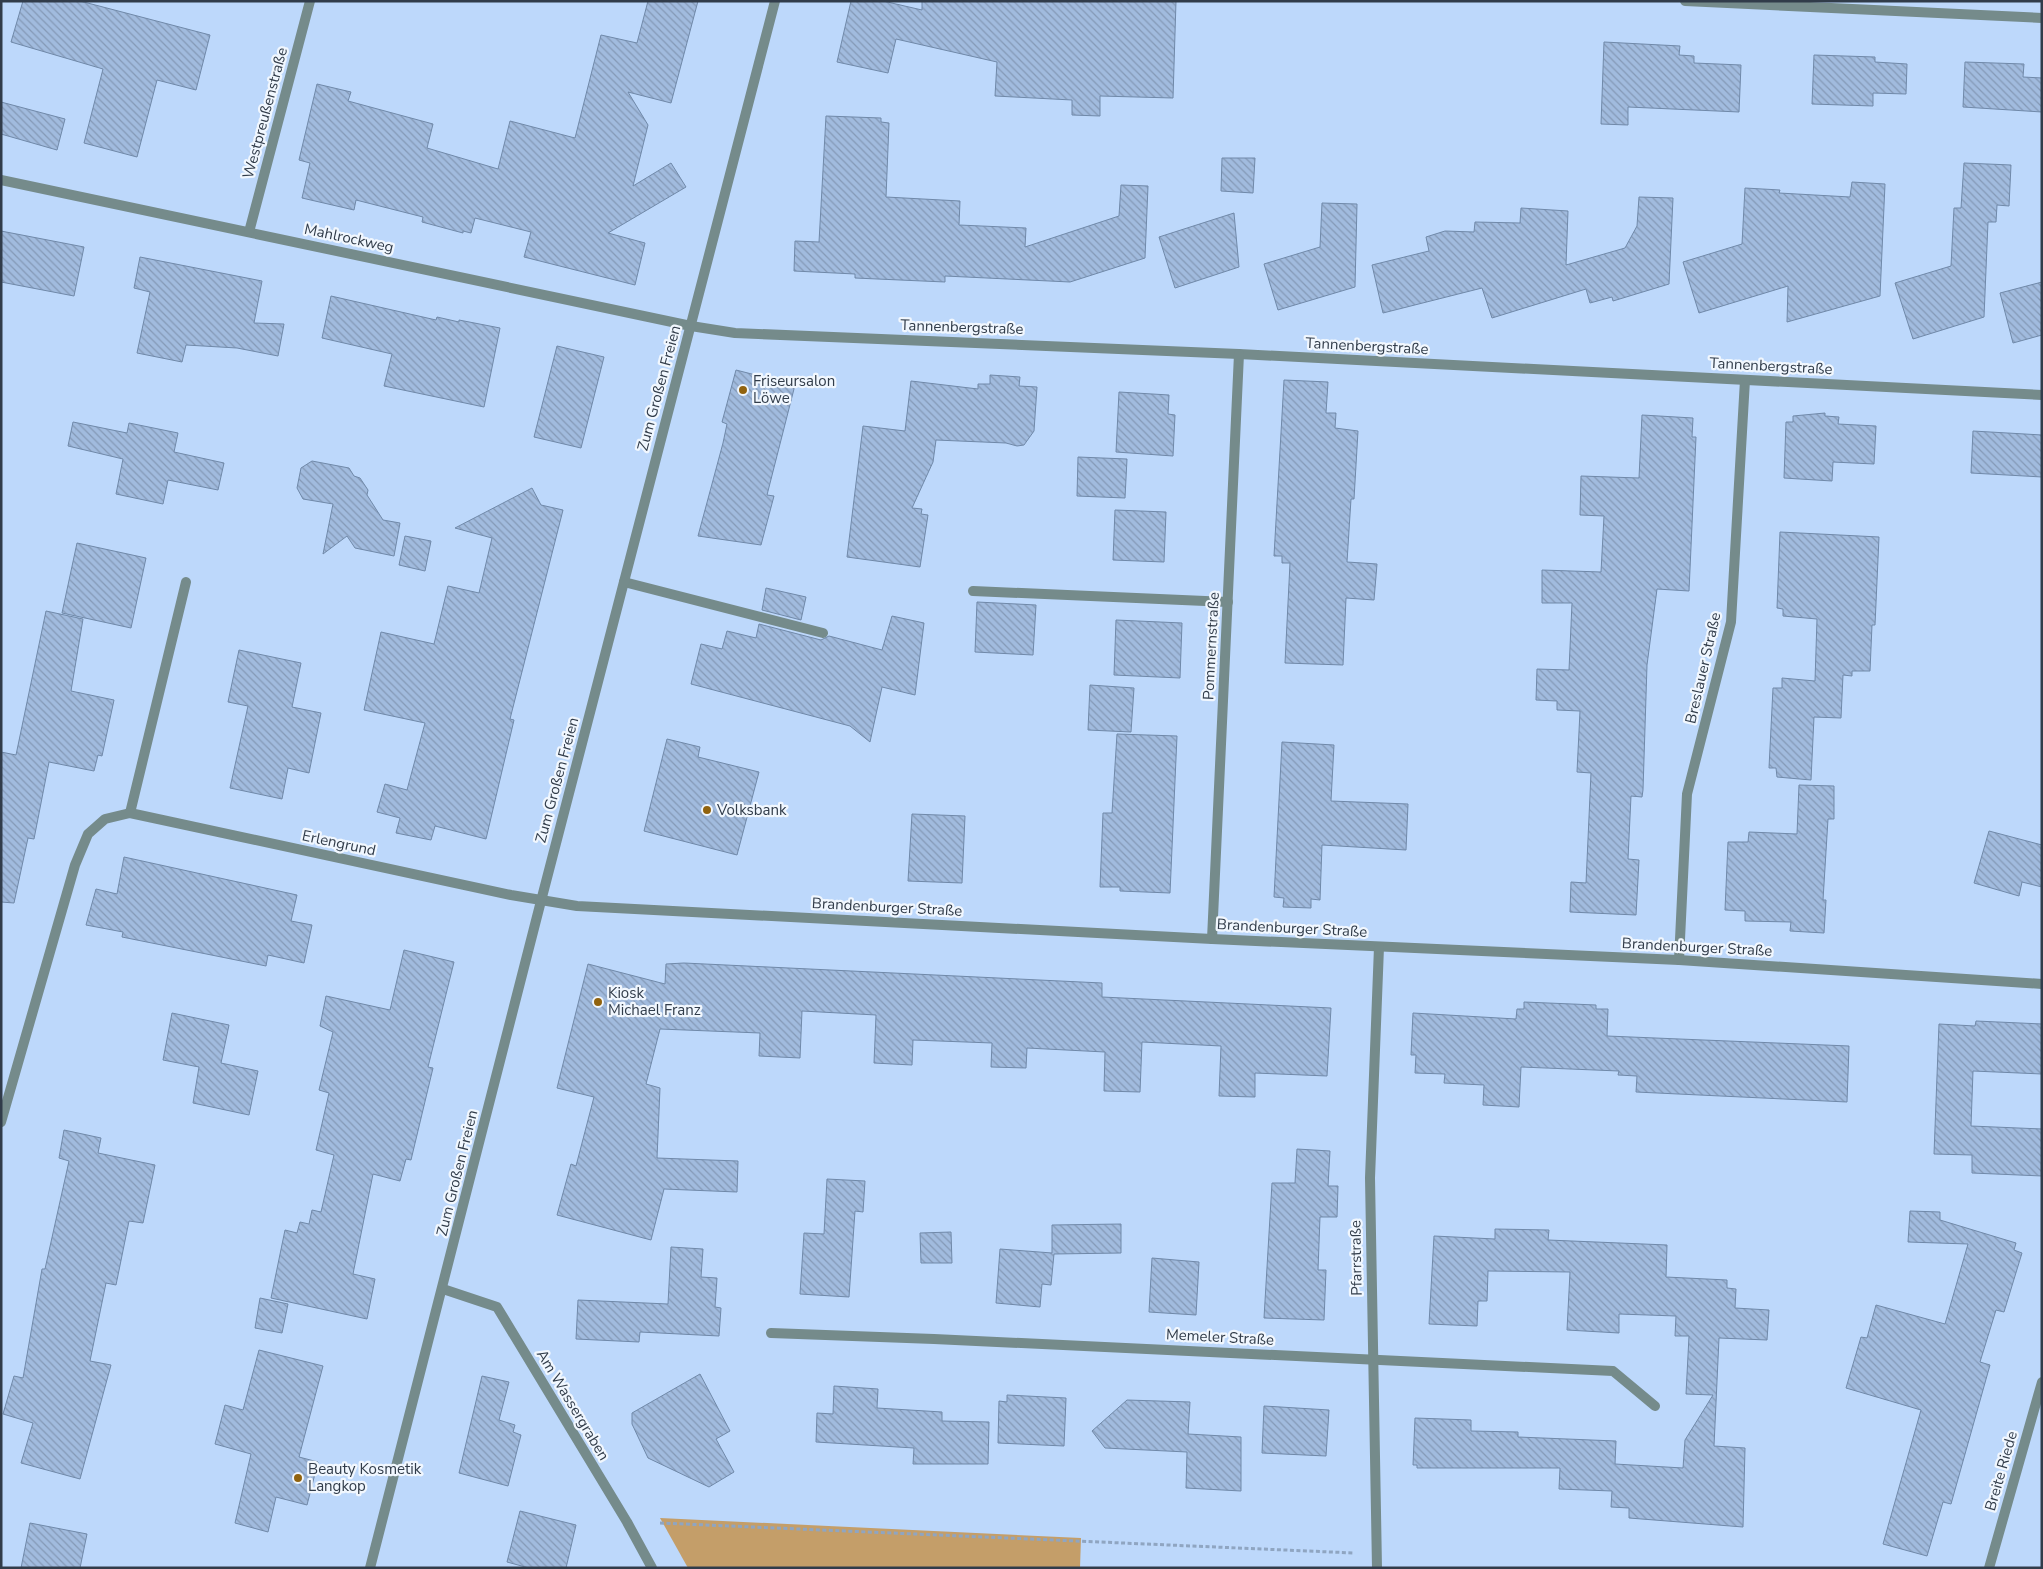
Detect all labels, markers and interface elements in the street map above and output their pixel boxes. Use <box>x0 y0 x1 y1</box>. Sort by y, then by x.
street label: Westpreußenstraße <box>238 45 292 181</box>
street label: Mahlrockweg <box>302 219 396 257</box>
street label: Tannenbergstraße <box>900 315 1024 339</box>
street label: Zum Großen Freien <box>633 323 685 453</box>
street label: Tannenbergstraße <box>1305 333 1429 359</box>
street label: Tannenbergstraße <box>1709 353 1833 379</box>
place label: Friseursalon Löwe <box>753 371 835 408</box>
marker: Friseursalon Löwe <box>737 384 749 396</box>
street label: Pommernstraße <box>1198 592 1224 700</box>
street label: Breslauer Straße <box>1680 610 1726 726</box>
street label: Zum Großen Freien <box>531 715 583 845</box>
place label: Volksbank <box>716 800 787 820</box>
marker: Volksbank <box>701 804 713 816</box>
street label: Erlengrund <box>300 825 378 861</box>
street label: Brandenburger Straße <box>811 893 963 921</box>
street label: Brandenburger Straße <box>1216 914 1368 942</box>
street label: Brandenburger Straße <box>1621 933 1773 961</box>
place label: Kiosk Michael Franz <box>608 983 701 1020</box>
marker: Kiosk Michael Franz <box>592 996 604 1008</box>
street label: Zum Großen Freien <box>432 1108 482 1238</box>
street label: Pfarrstraße <box>1345 1220 1367 1296</box>
street label: Memeler Straße <box>1166 1324 1275 1350</box>
street label: Am Wassergraben <box>532 1346 614 1464</box>
street label: Breite Riede <box>1980 1429 2022 1513</box>
place label: Beauty Kosmetik Langkop <box>308 1459 422 1496</box>
marker: Beauty Kosmetik Langkop <box>292 1472 304 1484</box>

